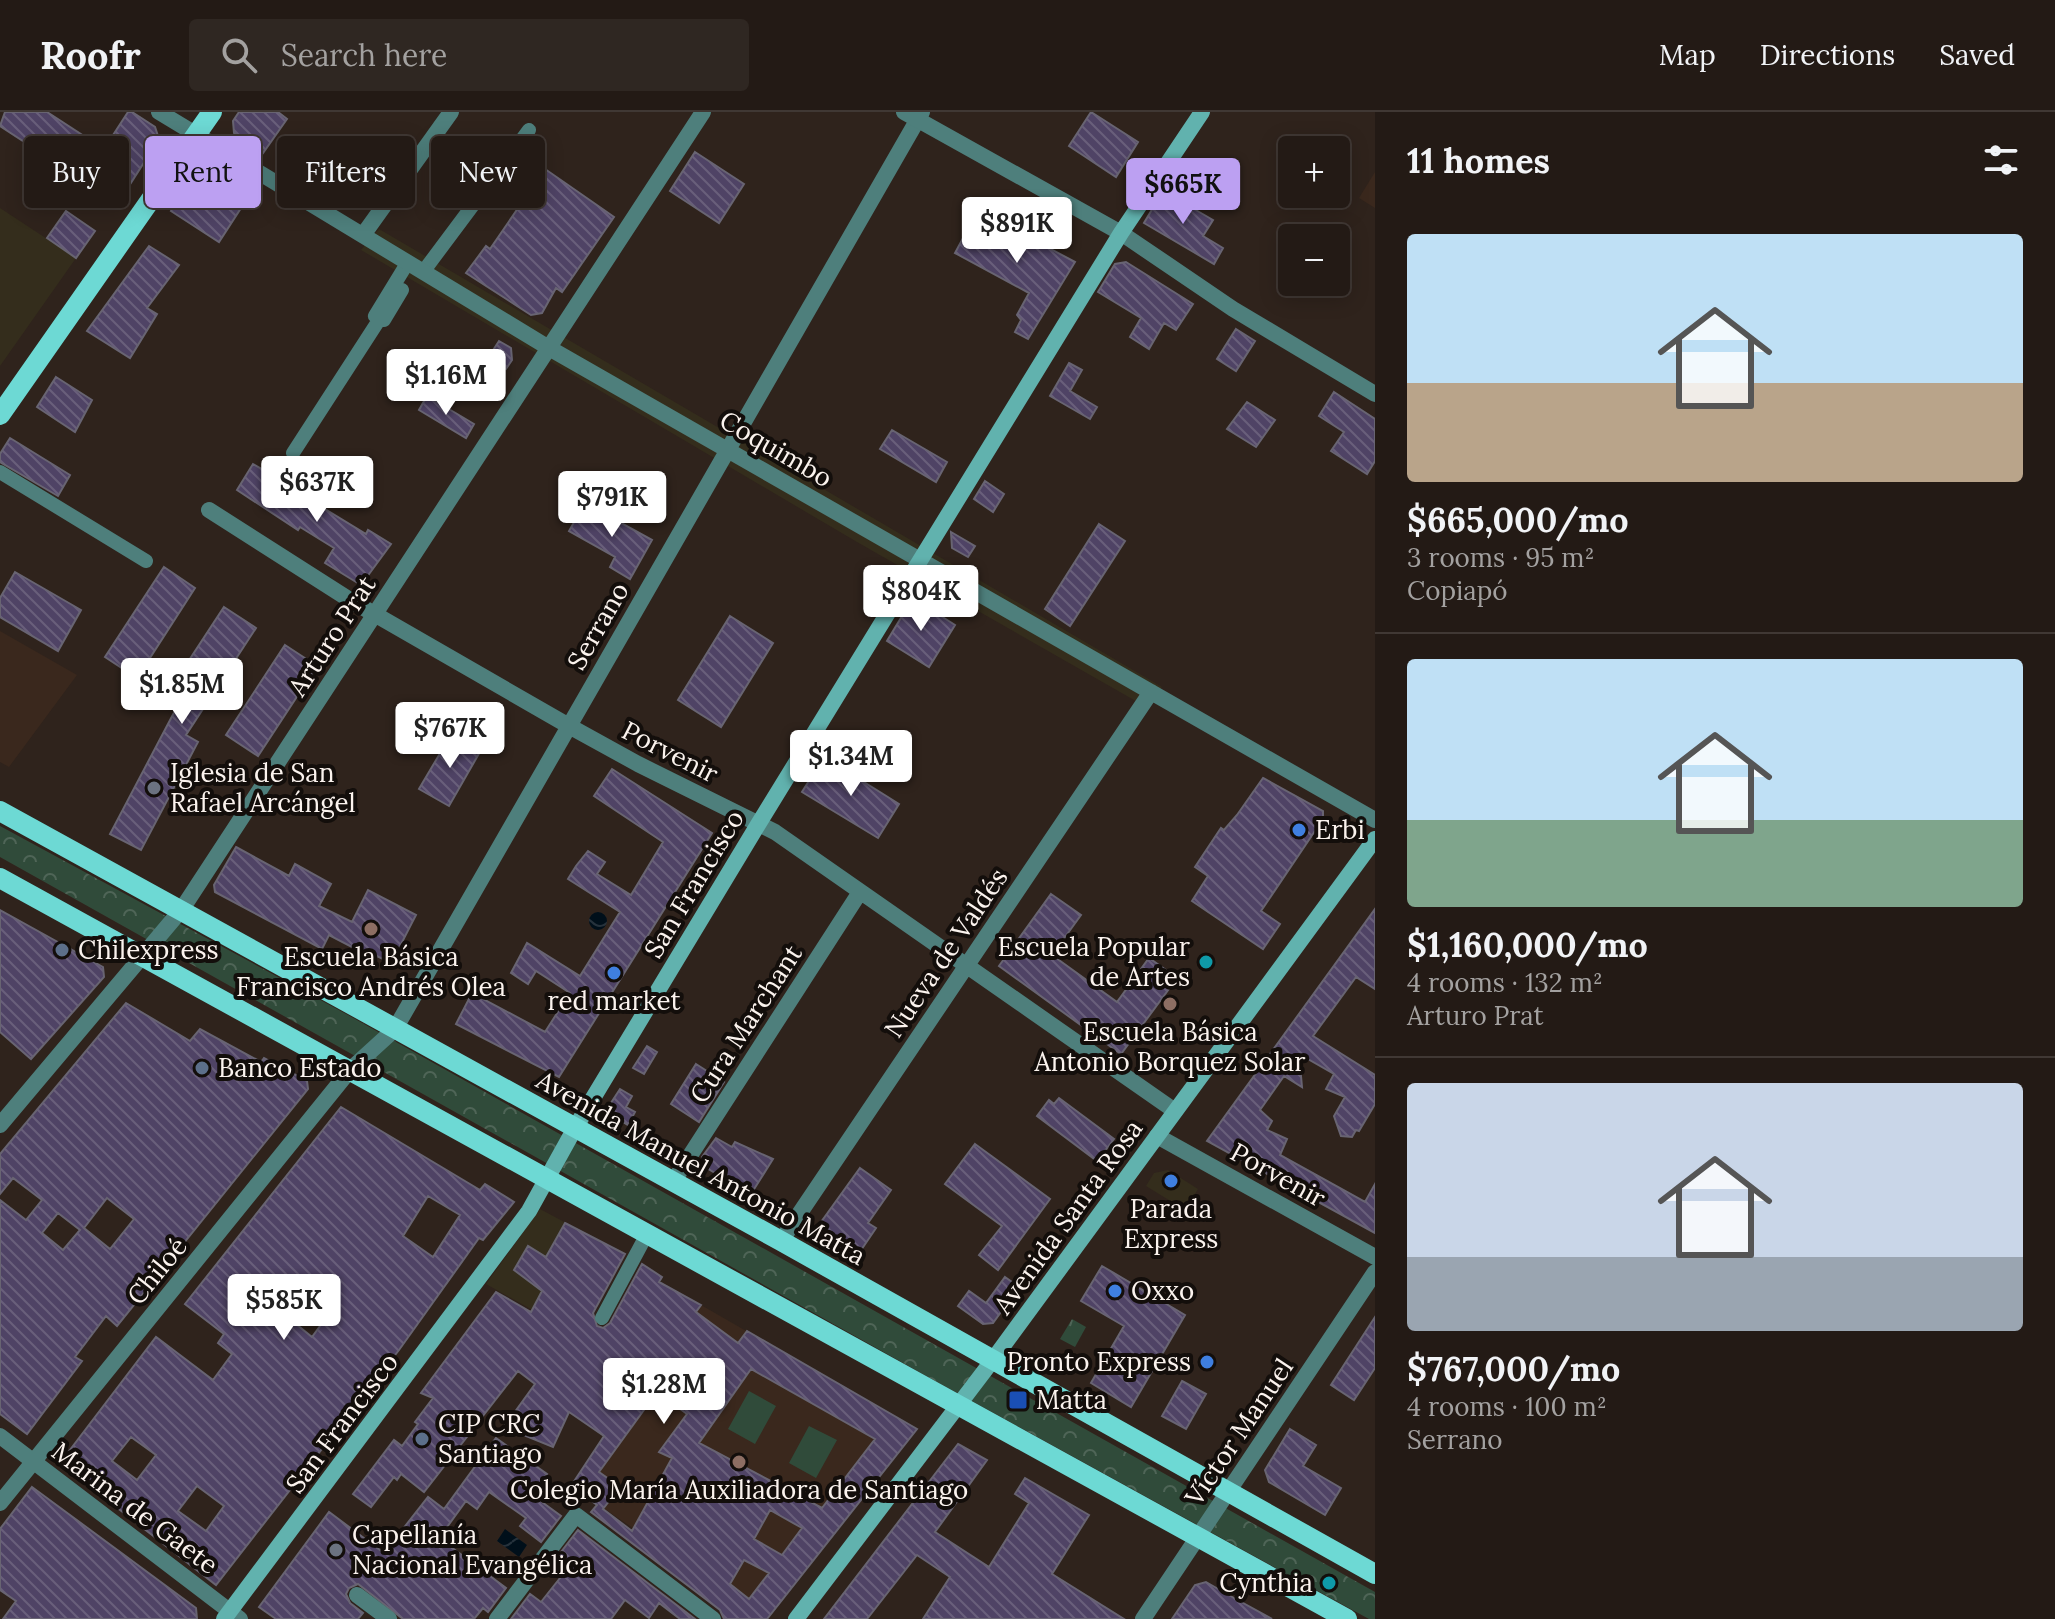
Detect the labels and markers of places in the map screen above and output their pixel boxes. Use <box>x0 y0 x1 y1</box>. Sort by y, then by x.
pin: $665K <box>1127 158 1239 226</box>
pin: $891K <box>961 197 1073 265</box>
pin: $1.16M <box>381 349 511 417</box>
pin: $637K <box>261 456 373 524</box>
pin: $791K <box>556 471 668 539</box>
pin: $804K <box>865 565 977 633</box>
pin: $1.85M <box>117 658 247 726</box>
pin: $767K <box>394 702 506 770</box>
pin: $1.34M <box>786 730 916 798</box>
place label: Iglesia de San Rafael Arcángel <box>170 756 356 819</box>
marker: Iglesia de San Rafael Arcángel <box>145 779 163 797</box>
place label: Erbi <box>1315 813 1365 846</box>
marker: Erbi <box>1290 821 1308 839</box>
marker: Escuela Básica Francisco Andrés Olea <box>362 920 380 938</box>
place label: Escuela Popular de Artes <box>998 930 1191 993</box>
place label: Chilexpress <box>78 933 219 966</box>
place label: Escuela Básica Francisco Andrés Olea <box>236 940 506 1003</box>
marker: Chilexpress <box>53 941 71 959</box>
marker: Escuela Popular de Artes <box>1197 953 1215 971</box>
marker: red market <box>605 964 623 982</box>
place label: red market <box>548 984 681 1017</box>
marker: Escuela Básica Antonio Borquez Solar <box>1161 995 1179 1013</box>
place label: Escuela Básica Antonio Borquez Solar <box>1033 1015 1306 1078</box>
place label: Banco Estado <box>218 1051 382 1084</box>
marker: Banco Estado <box>193 1059 211 1077</box>
marker: Parada Express <box>1162 1172 1180 1190</box>
place label: Parada Express <box>1124 1192 1218 1255</box>
pin: $585K <box>228 1274 340 1342</box>
place label: Oxxo <box>1131 1274 1194 1307</box>
marker: Oxxo <box>1106 1282 1124 1300</box>
place label: Pronto Express <box>1007 1345 1191 1378</box>
marker: Pronto Express <box>1198 1353 1216 1371</box>
pin: $1.28M <box>599 1358 729 1426</box>
place label: Matta <box>1036 1383 1107 1416</box>
marker: Matta <box>1007 1389 1029 1411</box>
place label: CIP CRC Santiago <box>438 1407 542 1470</box>
marker: CIP CRC Santiago <box>413 1430 431 1448</box>
marker: Colegio María Auxiliadora de Santiago <box>730 1453 748 1471</box>
place label: Colegio María Auxiliadora de Santiago <box>510 1473 968 1506</box>
place label: Capellanía Nacional Evangélica <box>352 1518 592 1581</box>
marker: Capellanía Nacional Evangélica <box>327 1541 345 1559</box>
place label: Cynthia <box>1219 1566 1313 1599</box>
marker: Cynthia <box>1320 1574 1338 1592</box>

